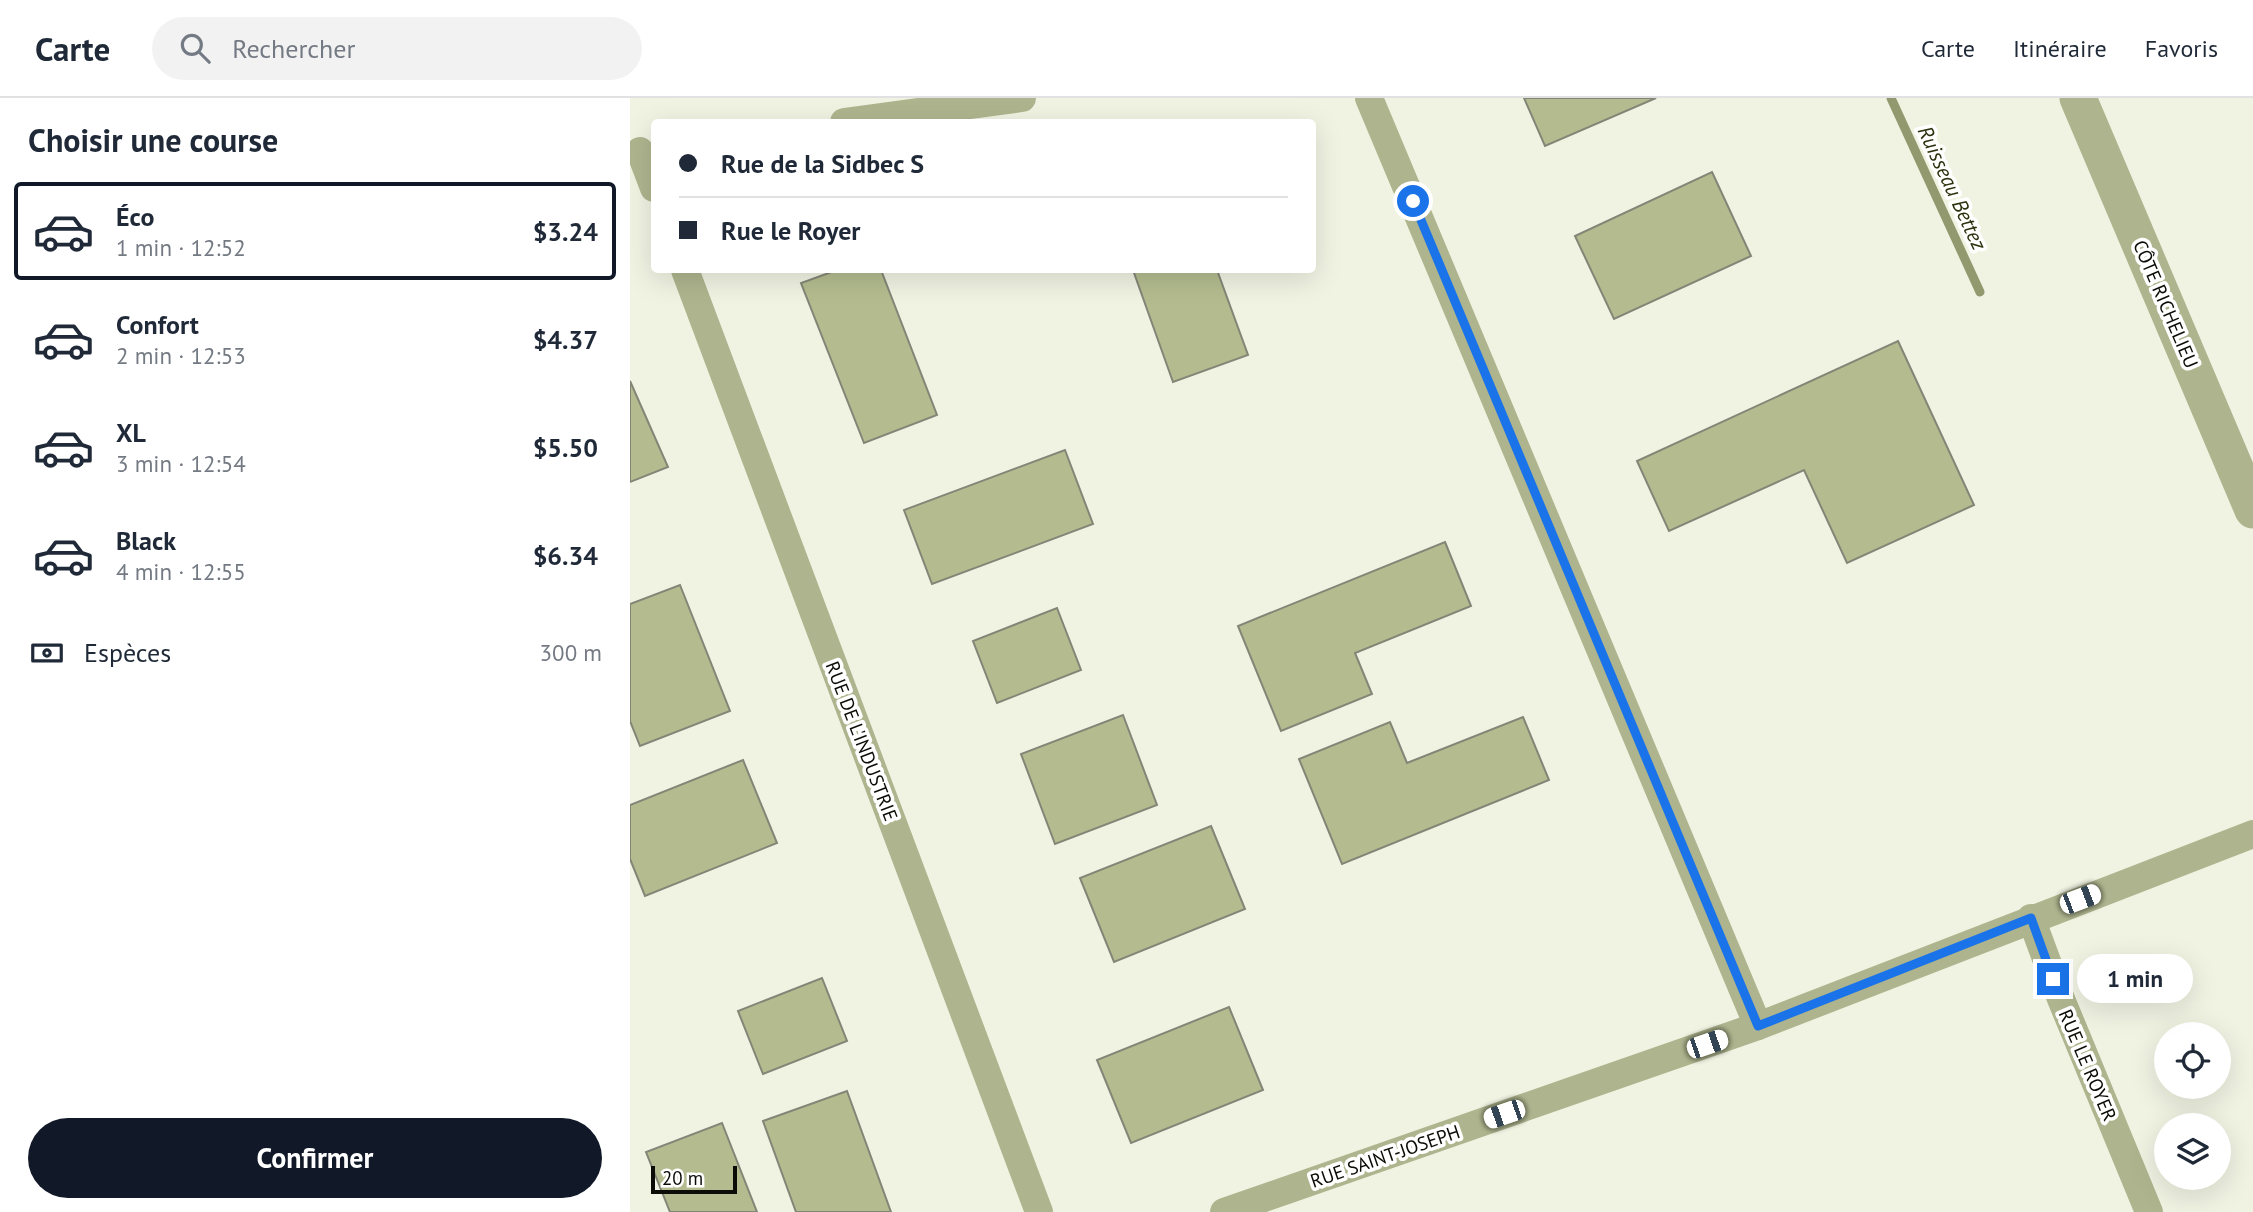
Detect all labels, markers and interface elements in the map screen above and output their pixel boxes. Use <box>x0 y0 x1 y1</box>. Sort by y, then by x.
search box <box>152 17 642 80</box>
text: Carte <box>35 27 110 70</box>
icon: search <box>176 29 214 67</box>
text: Rechercher <box>232 32 355 65</box>
text: Carte <box>1921 33 1975 64</box>
text: Itinéraire <box>2013 33 2107 64</box>
text: Favoris <box>2145 33 2218 64</box>
text: Choisir une course <box>28 119 278 161</box>
water label: Ruisseau Bettez <box>1912 121 1993 255</box>
text: Rue de la Sidbec S <box>721 147 924 180</box>
route start <box>1397 185 1429 217</box>
icon: car <box>32 200 95 263</box>
text: Éco <box>116 200 154 233</box>
text: Rue le Royer <box>721 214 861 247</box>
text: $3.24 <box>533 215 598 248</box>
text: 1 min · 12:52 <box>116 233 246 262</box>
street label: CÔTE RICHELIEU <box>2128 236 2204 372</box>
icon: car <box>32 308 95 371</box>
text: Confort <box>116 308 199 341</box>
text: $4.37 <box>533 323 598 356</box>
text: 2 min · 12:53 <box>116 341 246 370</box>
icon: car <box>32 416 95 479</box>
text: XL <box>116 416 146 449</box>
text: $5.50 <box>533 431 598 464</box>
text: 3 min · 12:54 <box>116 449 246 478</box>
icon: car <box>32 524 95 587</box>
text: Black <box>116 524 176 557</box>
text: $6.34 <box>533 539 598 572</box>
text: 4 min · 12:55 <box>116 557 246 586</box>
icon: cash <box>28 634 66 672</box>
text: Espèces <box>84 636 171 669</box>
text: 300 m <box>540 638 602 667</box>
street label: RUE DE L'INDUSTRIE <box>821 658 903 824</box>
car <box>2057 882 2104 916</box>
callout: 1 min <box>2078 954 2193 1004</box>
route end <box>2037 963 2069 995</box>
text: 1 min <box>2107 964 2163 993</box>
street label: RUE LE ROYER <box>2054 1006 2122 1124</box>
map controls <box>2154 1022 2231 1190</box>
button: locate <box>2154 1022 2231 1099</box>
car <box>1684 1027 1731 1061</box>
car <box>1481 1097 1528 1131</box>
button: layers <box>2154 1113 2231 1190</box>
button: Confirmer <box>28 1118 602 1198</box>
street label: RUE SAINT-JOSEPH <box>1307 1119 1463 1193</box>
scale bar <box>651 1163 737 1195</box>
text: 20 m <box>662 1166 703 1190</box>

